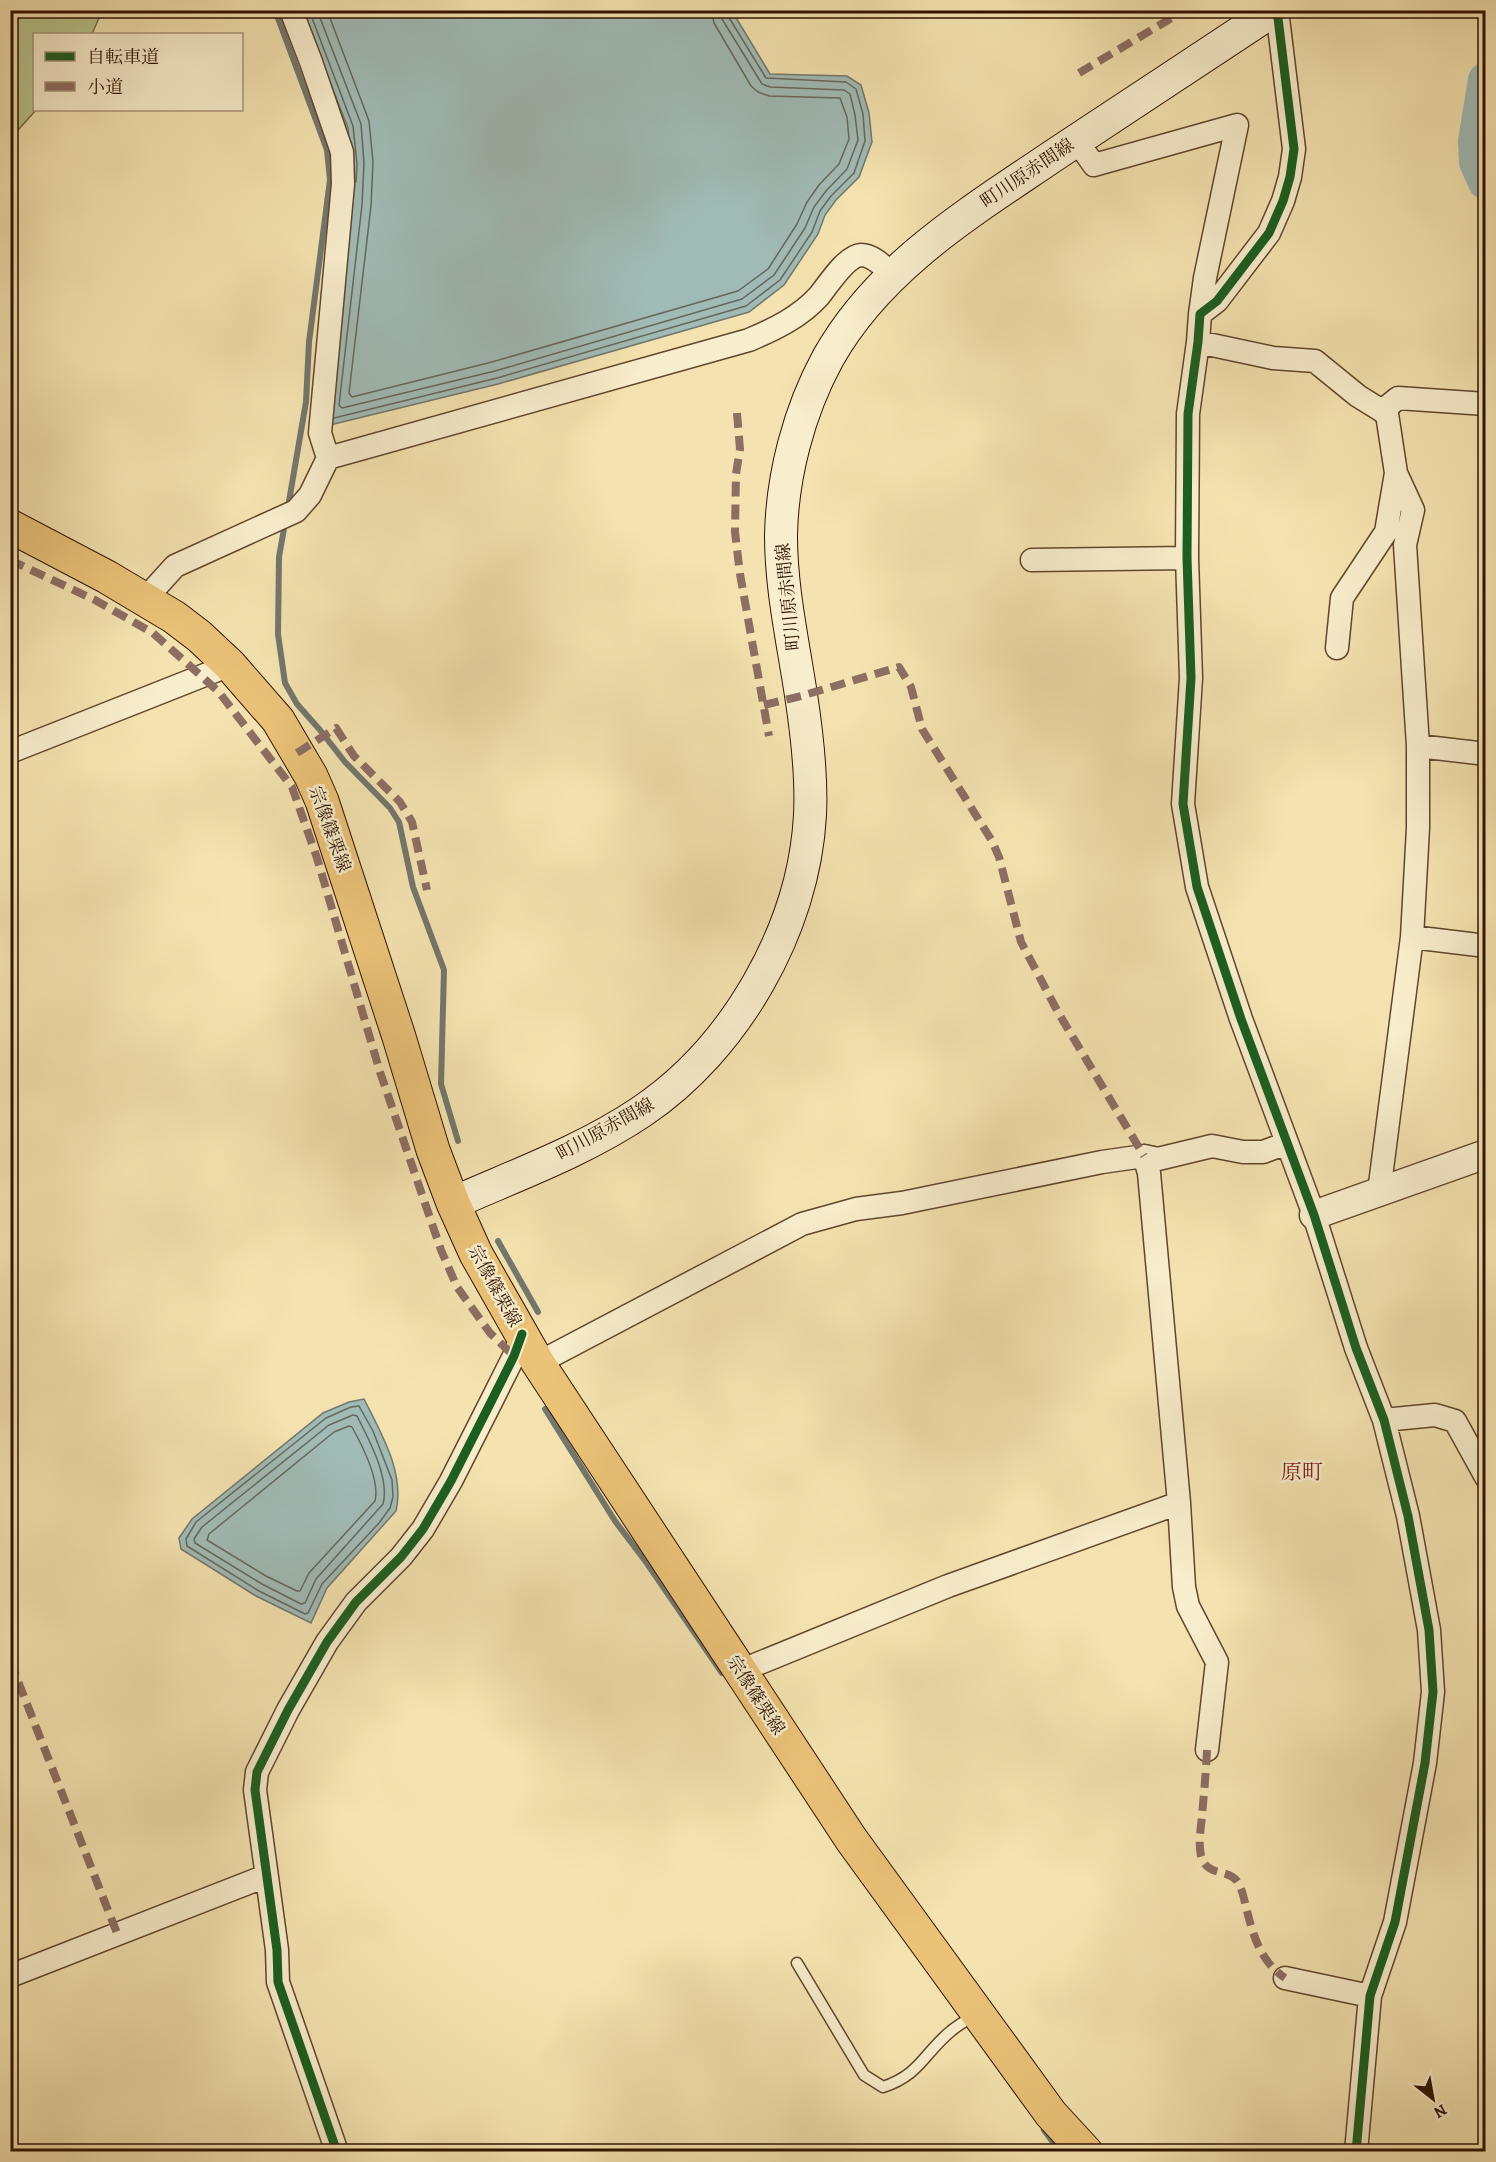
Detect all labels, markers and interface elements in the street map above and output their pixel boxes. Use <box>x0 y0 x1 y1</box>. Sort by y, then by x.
legend <box>33 33 243 111</box>
text: 自転車道 <box>87 45 159 69</box>
text: 小道 <box>87 75 123 99</box>
street label: 町川原赤間線 <box>976 133 1078 213</box>
street label: 町川原赤間線 <box>770 542 806 652</box>
street label: 宗像篠栗線 <box>303 783 357 875</box>
street label: 町川原赤間線 <box>552 1092 658 1166</box>
street label: 宗像篠栗線 <box>463 1241 527 1331</box>
district label: 原町 <box>1281 1458 1323 1486</box>
street label: 宗像篠栗線 <box>721 1651 791 1739</box>
north arrow <box>1403 2069 1463 2129</box>
text: N <box>1429 2099 1451 2124</box>

